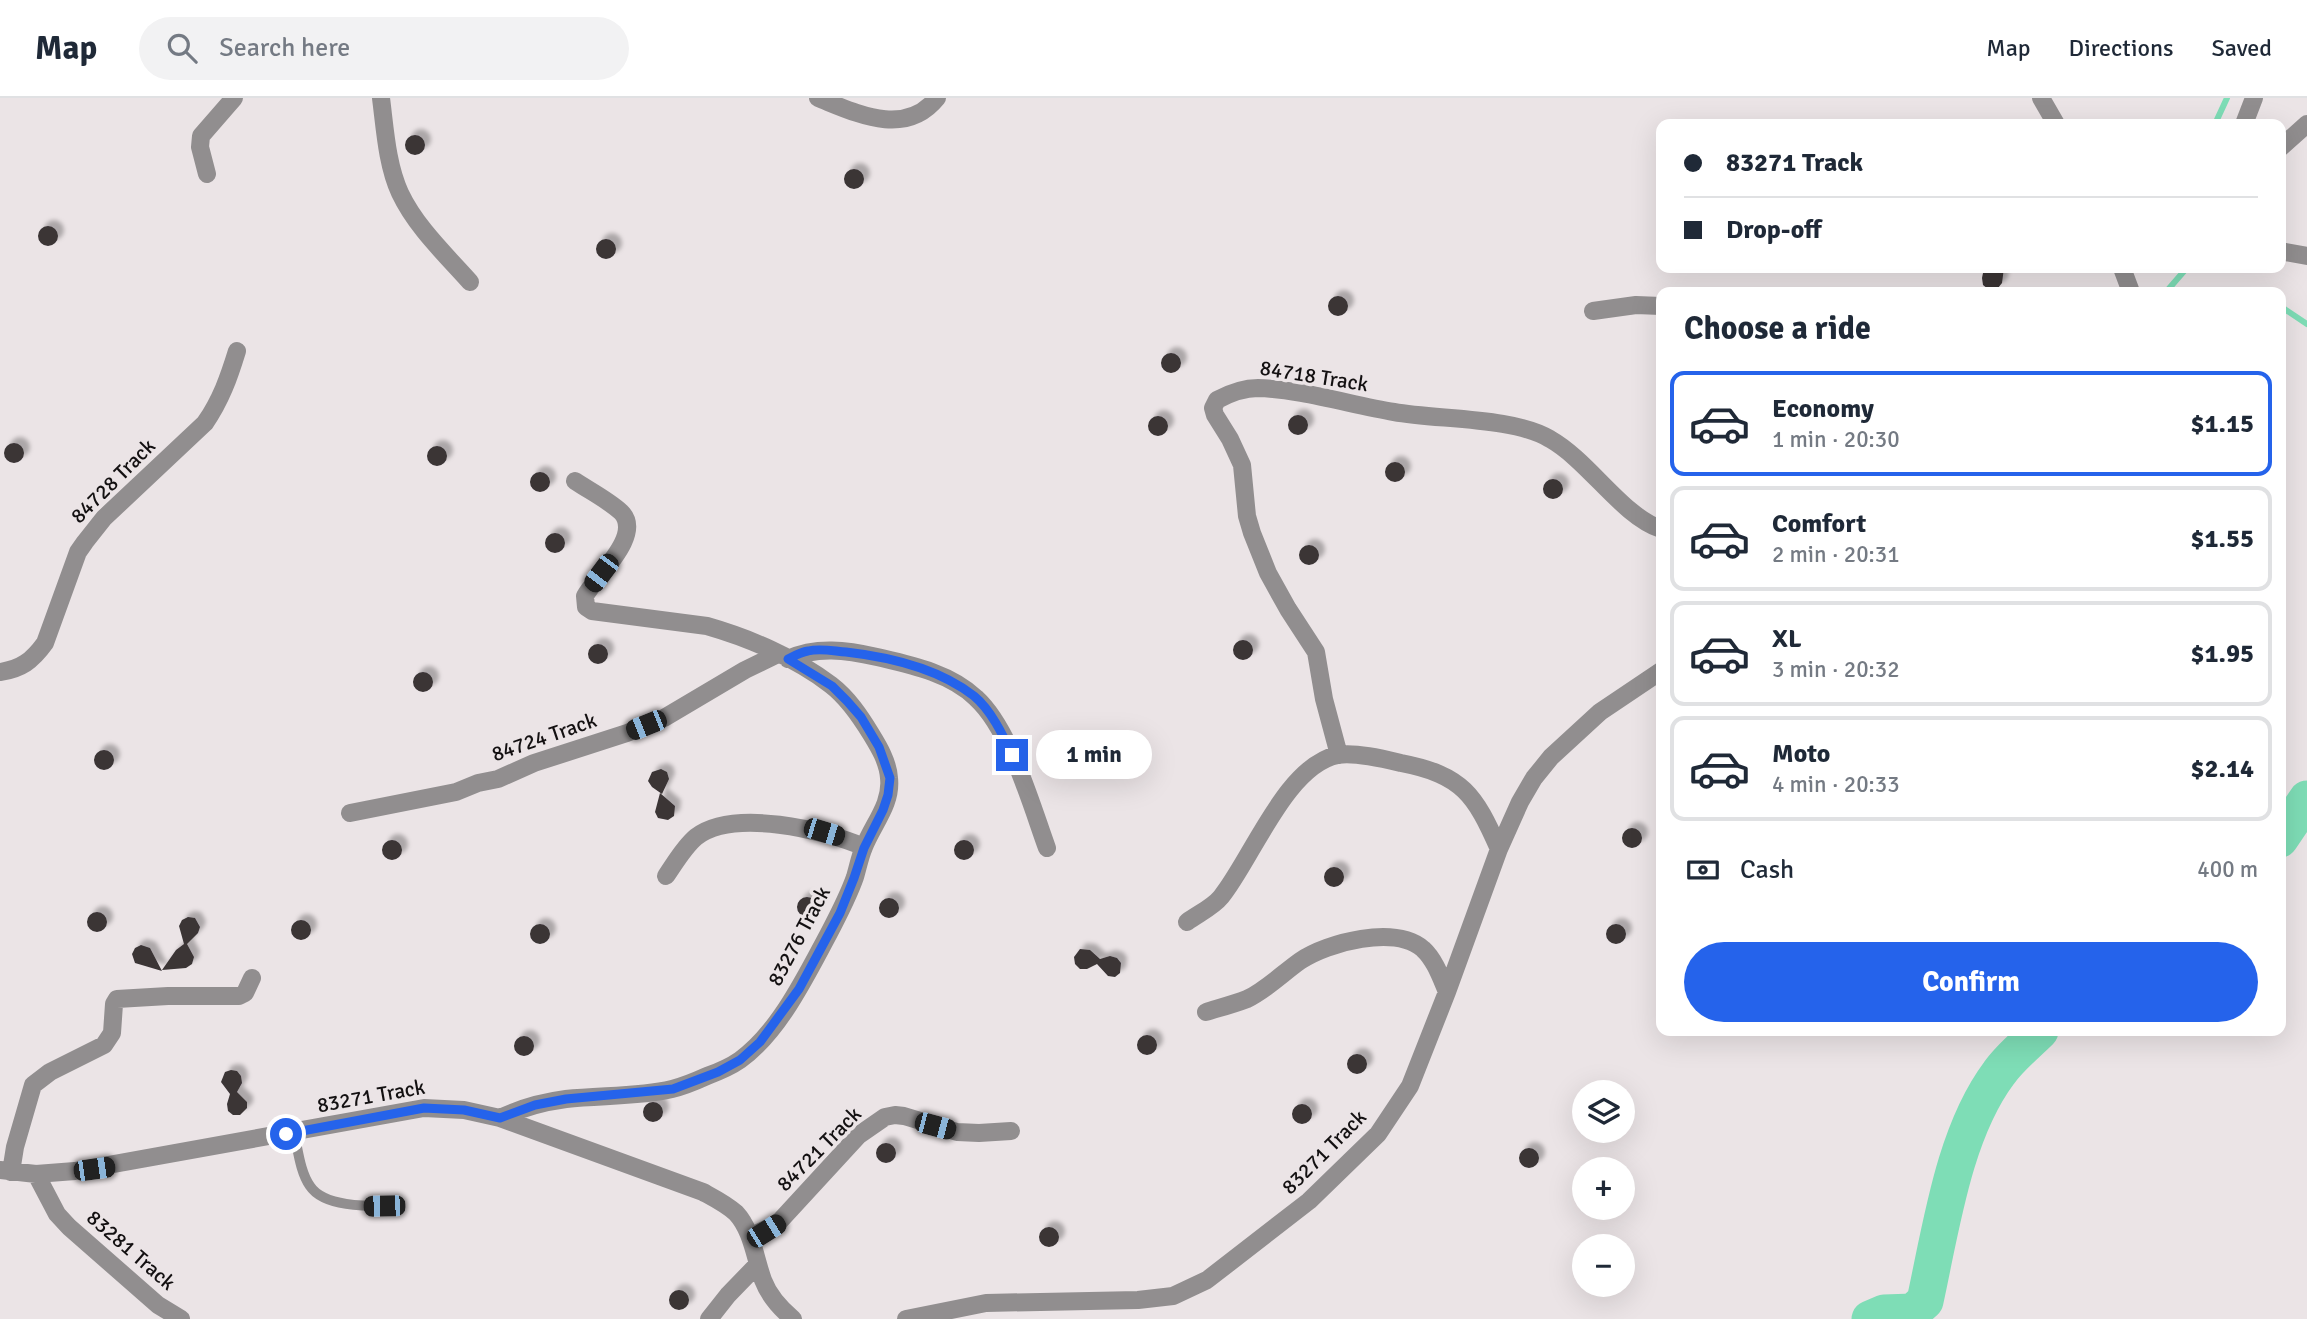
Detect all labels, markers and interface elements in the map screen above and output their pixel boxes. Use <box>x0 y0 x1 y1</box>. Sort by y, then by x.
search box <box>139 17 629 80</box>
text: Map <box>35 28 97 69</box>
icon: search <box>163 29 201 67</box>
text: Search here <box>219 32 350 64</box>
text: Map <box>1986 33 2031 63</box>
text: Directions <box>2069 33 2174 63</box>
text: Saved <box>2212 33 2272 63</box>
text: 83271 Track <box>1726 147 1863 179</box>
text: Drop-off <box>1726 214 1822 246</box>
text: Choose a ride <box>1684 309 1871 348</box>
street label: 84718 Track <box>1258 355 1370 397</box>
icon: car <box>1688 392 1751 455</box>
text: Economy <box>1772 393 1874 425</box>
text: $1.15 <box>2190 408 2254 440</box>
text: 1 min · 20:30 <box>1772 425 1900 454</box>
street label: 84728 Track <box>65 433 161 529</box>
icon: car <box>1688 507 1751 570</box>
text: Comfort <box>1772 508 1866 540</box>
text: $1.55 <box>2190 523 2254 555</box>
text: 2 min · 20:31 <box>1772 540 1900 569</box>
car <box>580 550 623 596</box>
icon: car <box>1688 622 1751 685</box>
text: XL <box>1772 623 1802 655</box>
text: $1.95 <box>2190 638 2254 670</box>
text: 3 min · 20:32 <box>1772 655 1900 684</box>
street label: 84724 Track <box>488 707 600 767</box>
car <box>623 707 670 743</box>
callout: 1 min <box>1036 730 1152 780</box>
icon: car <box>1688 737 1751 800</box>
text: Moto <box>1772 738 1830 770</box>
route end <box>996 739 1028 771</box>
text: 1 min <box>1066 740 1122 769</box>
text: $2.14 <box>2190 753 2254 785</box>
text: 4 min · 20:33 <box>1772 770 1900 799</box>
car <box>801 816 848 848</box>
icon: cash <box>1684 851 1722 889</box>
text: Cash <box>1740 854 1794 886</box>
text: 400 m <box>2197 855 2258 884</box>
street label: 83276 Track <box>762 881 836 990</box>
button: Confirm <box>1684 942 2258 1022</box>
street label: 83271 Track <box>315 1074 427 1118</box>
map controls <box>1572 1080 1635 1297</box>
button: layers <box>1572 1080 1635 1143</box>
street label: 84721 Track <box>771 1101 867 1197</box>
street label: 83271 Track <box>1276 1104 1372 1200</box>
car <box>912 1110 959 1142</box>
route start <box>270 1118 302 1150</box>
car <box>72 1156 117 1182</box>
button: + <box>1572 1157 1635 1220</box>
car <box>363 1195 406 1217</box>
street label: 83281 Track <box>81 1204 181 1296</box>
car <box>743 1211 790 1251</box>
button: − <box>1572 1234 1635 1297</box>

